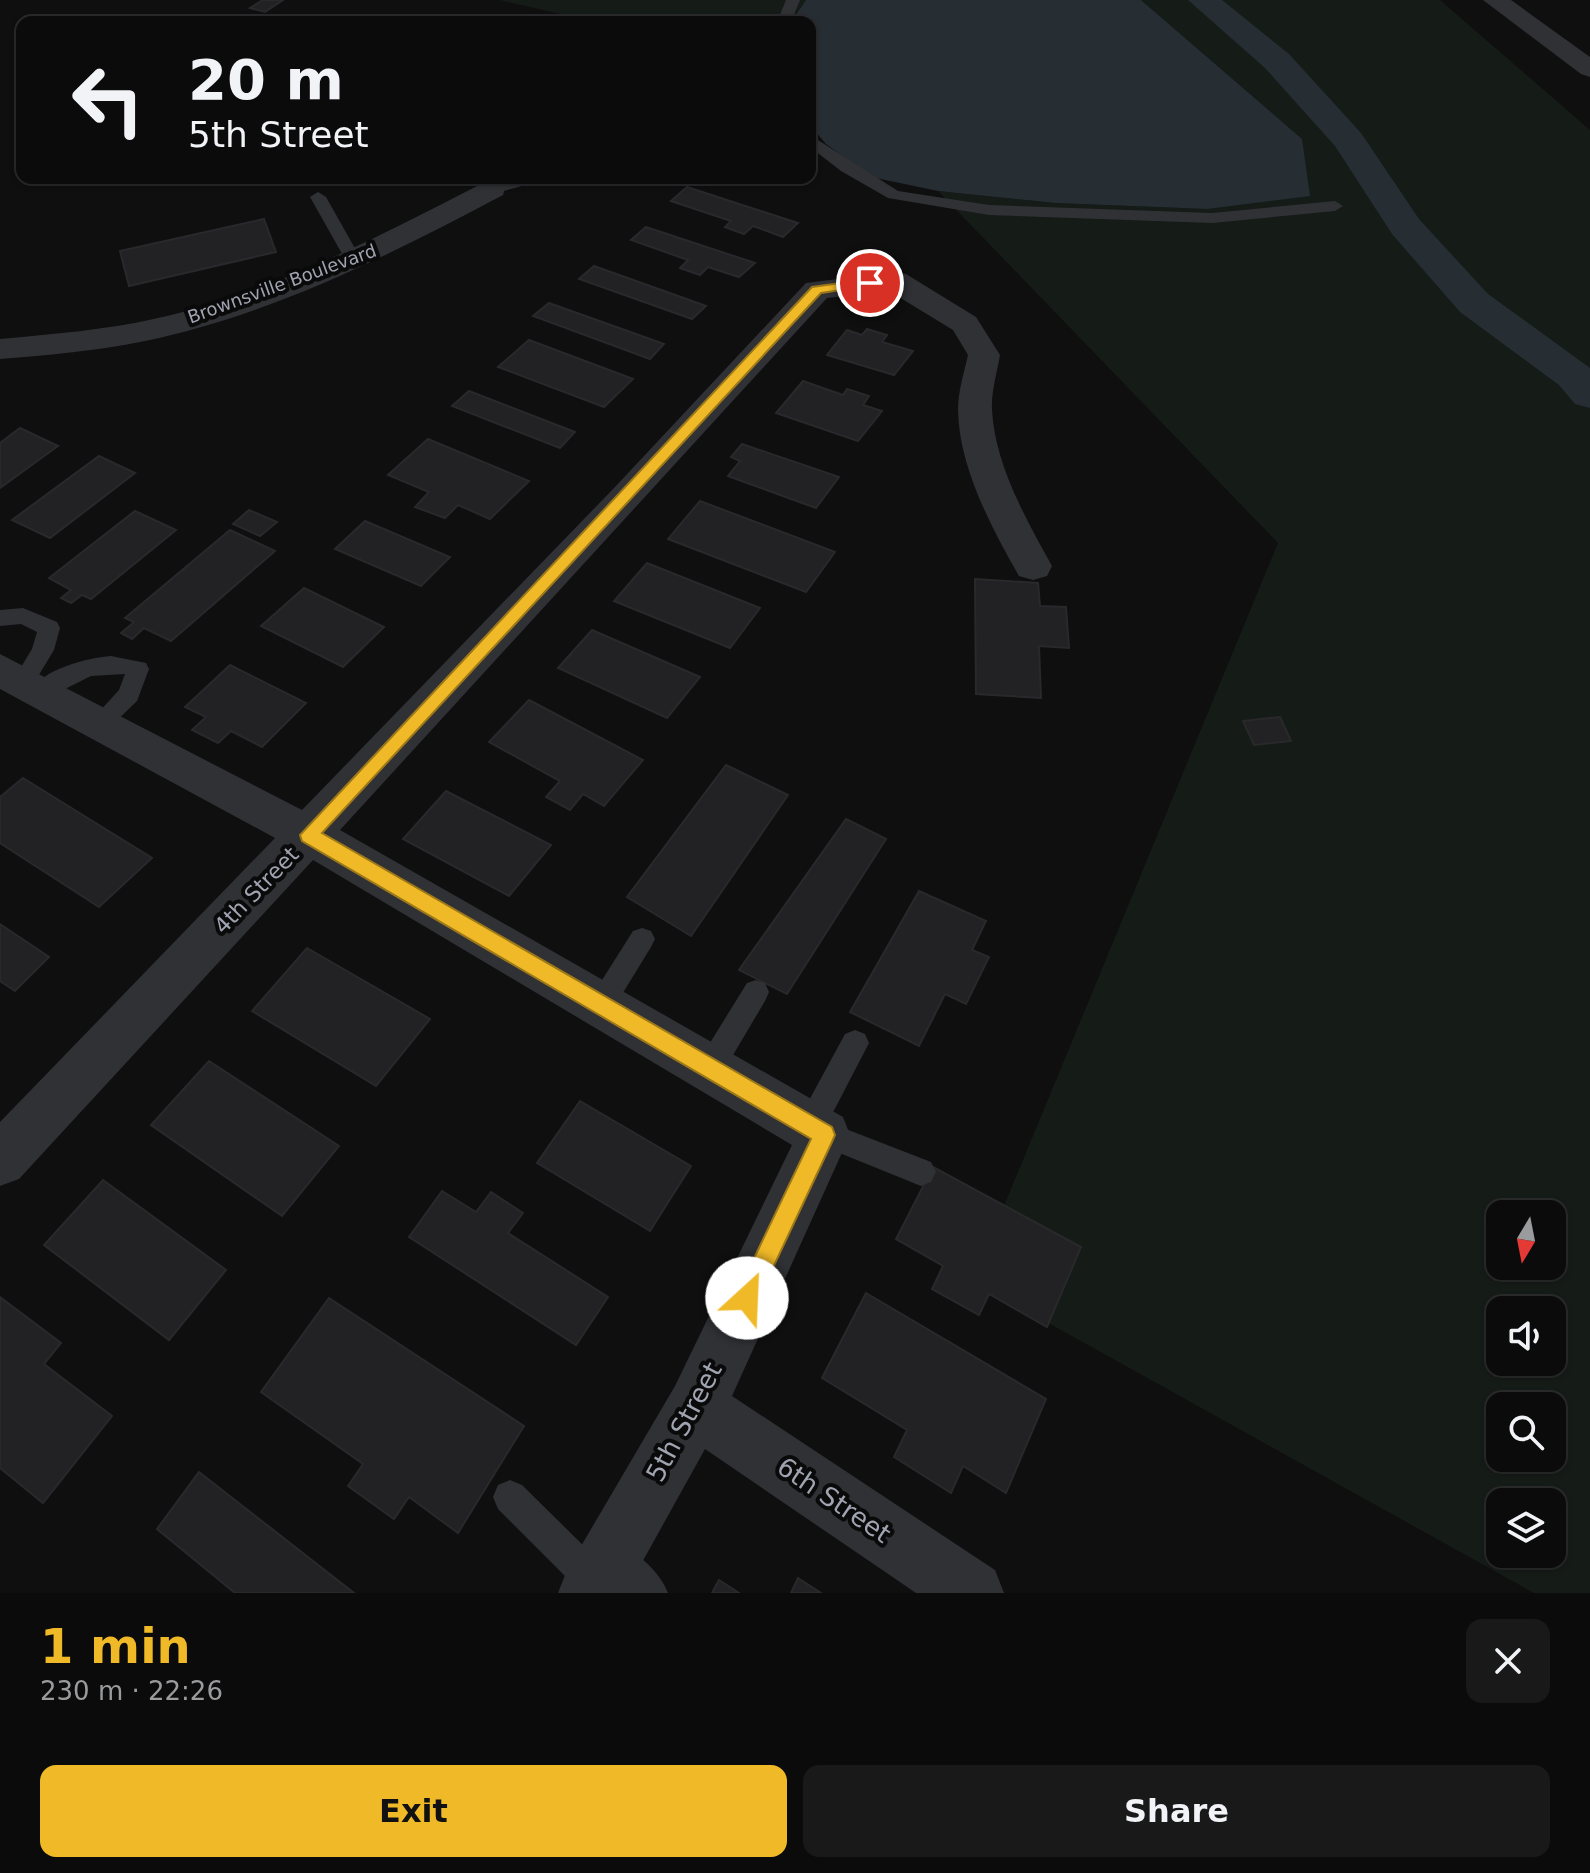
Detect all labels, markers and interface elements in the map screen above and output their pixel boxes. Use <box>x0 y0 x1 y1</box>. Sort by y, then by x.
text: 20 m <box>188 47 344 112</box>
icon: left <box>56 48 160 152</box>
text: 5th Street <box>188 114 369 155</box>
street label: Brownsville Boulevard <box>185 240 379 327</box>
pin <box>836 249 904 317</box>
icon: arrive <box>848 261 892 305</box>
street label: 4th Street <box>209 842 304 939</box>
north arrow <box>1486 1200 1566 1280</box>
map controls <box>1486 1200 1566 1568</box>
position arrow <box>705 1256 789 1340</box>
button: sound <box>1486 1296 1566 1376</box>
street label: 5th Street <box>640 1357 728 1487</box>
button: search <box>1486 1392 1566 1472</box>
street label: 6th Street <box>772 1451 896 1549</box>
button: layers <box>1486 1488 1566 1568</box>
text: 1 min <box>40 1618 191 1674</box>
button: close <box>1466 1619 1550 1703</box>
text: 230 m · 22:26 <box>40 1676 223 1706</box>
button: Exit <box>40 1765 787 1857</box>
button: Share <box>803 1765 1550 1857</box>

